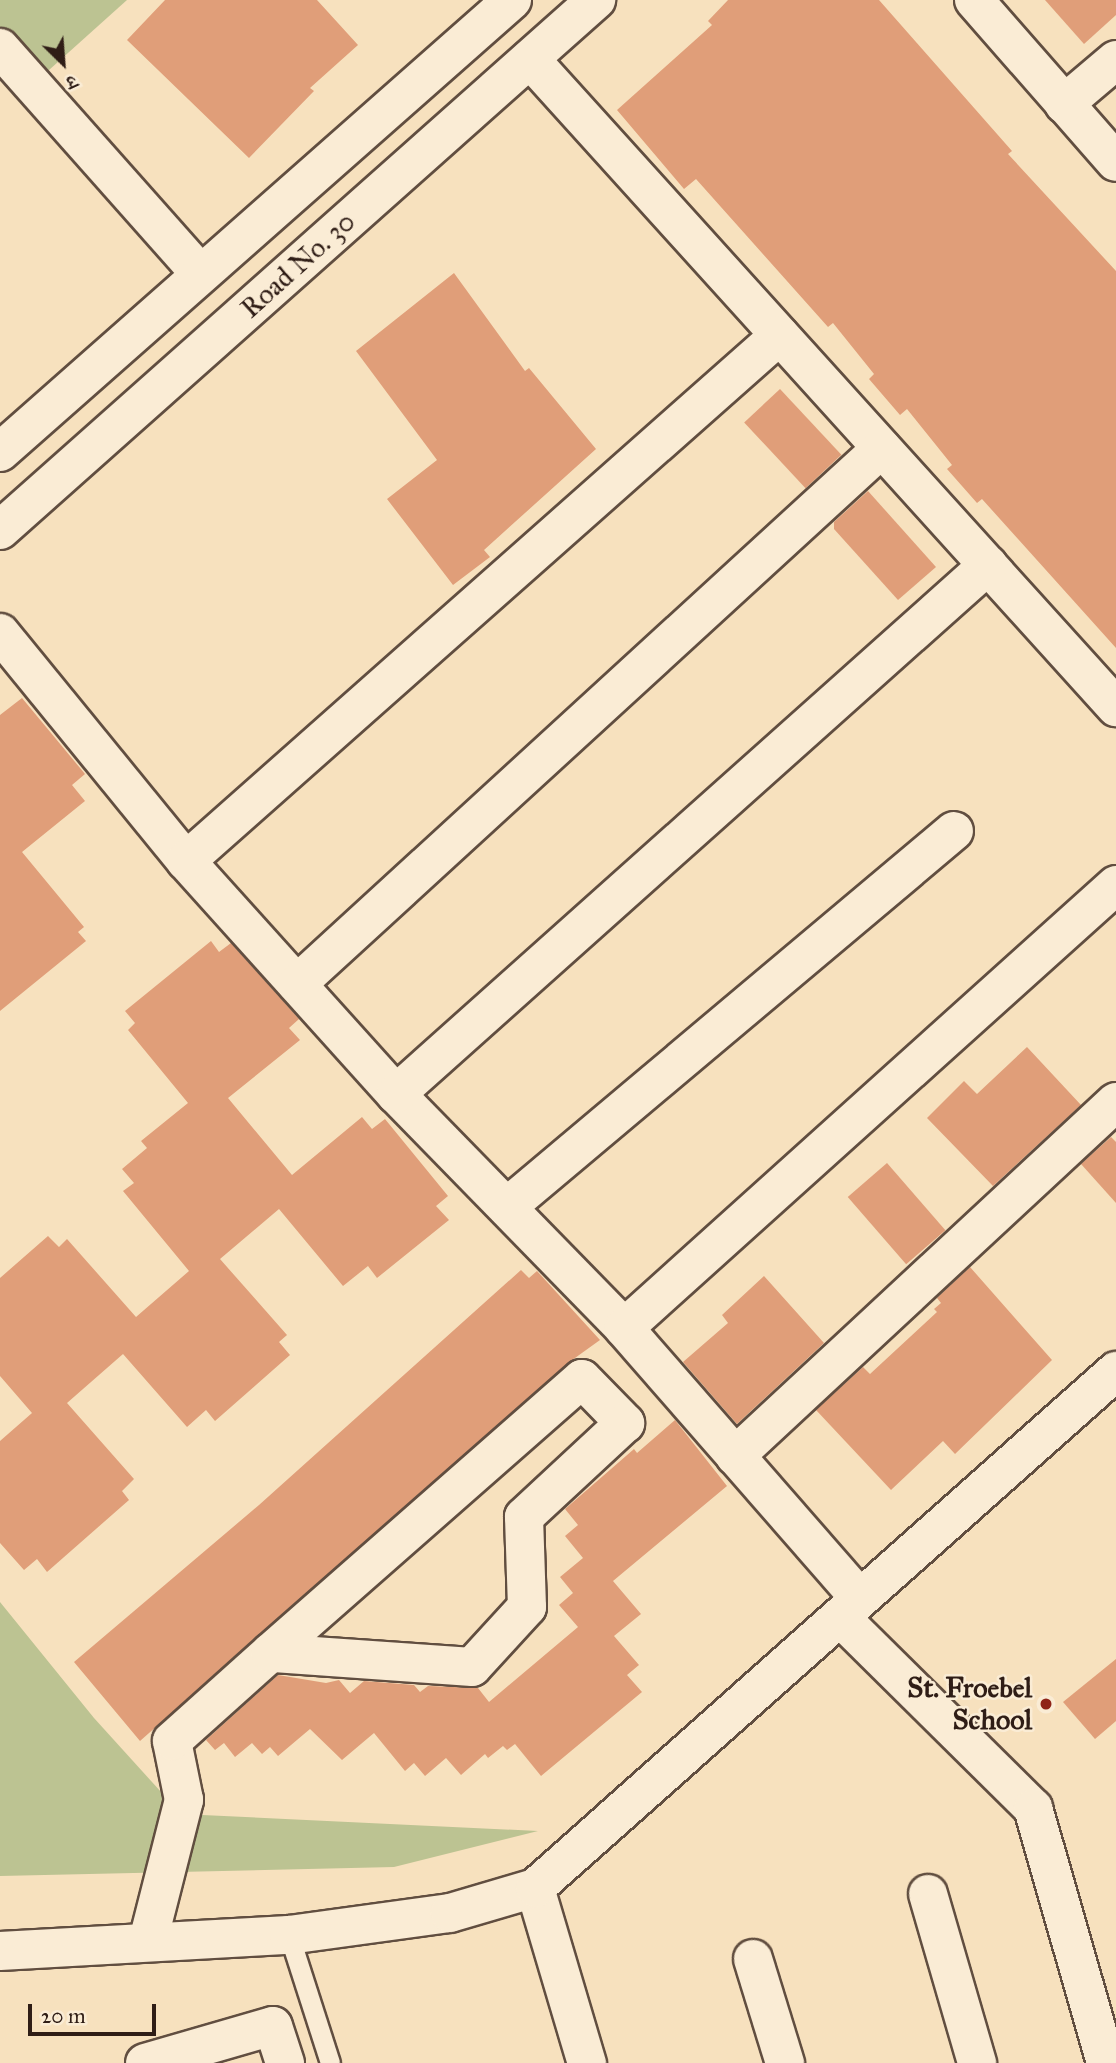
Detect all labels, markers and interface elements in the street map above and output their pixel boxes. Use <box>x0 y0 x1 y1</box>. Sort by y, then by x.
north arrow <box>28 28 98 98</box>
text: उ <box>63 70 81 95</box>
street label: Road No. 30 <box>234 205 362 325</box>
place label: St. Froebel School <box>907 1671 1032 1737</box>
marker: St. Froebel School <box>1038 1696 1054 1712</box>
scale bar <box>32 1990 159 2034</box>
text: 20 m <box>41 2003 86 2029</box>

